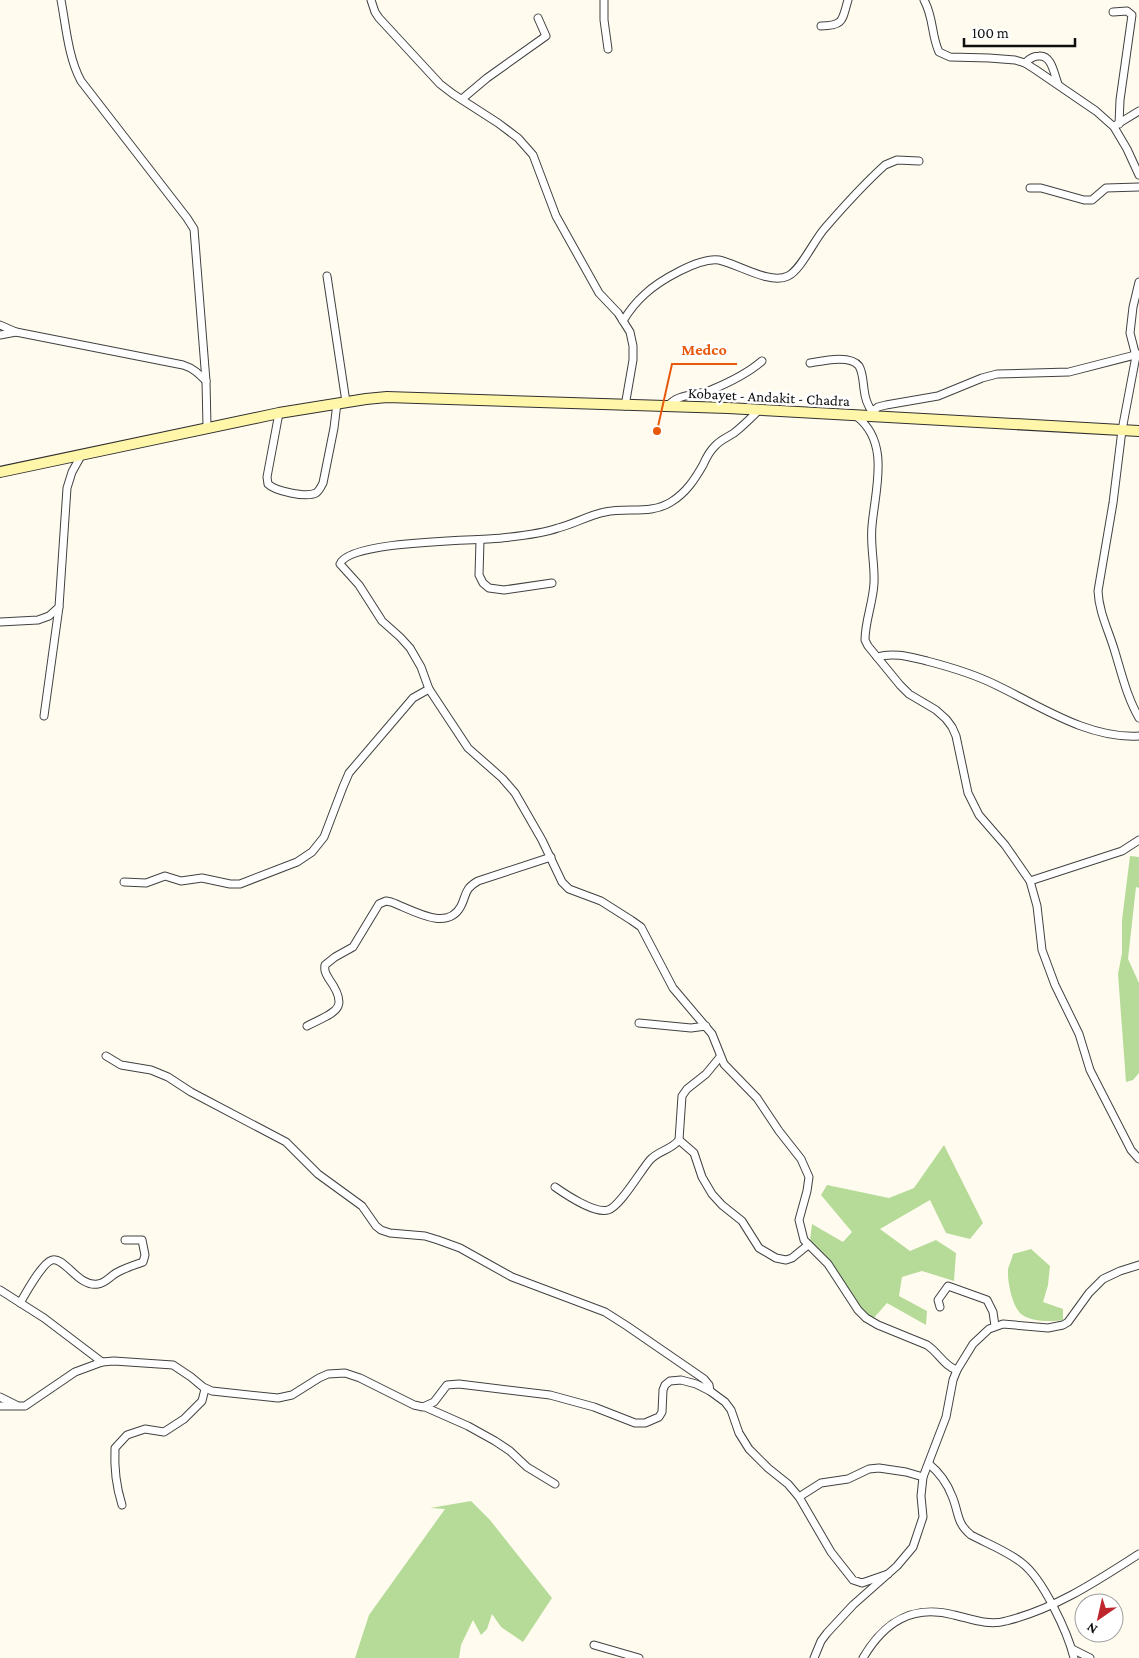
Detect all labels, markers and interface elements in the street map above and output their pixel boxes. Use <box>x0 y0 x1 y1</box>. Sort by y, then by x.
scale bar <box>964 15 1075 47</box>
text: 100 m <box>972 25 1009 41</box>
callout: Medco <box>672 333 737 364</box>
text: Medco <box>681 341 727 358</box>
street label: Kobayet - Andakit - Chadra <box>688 385 850 410</box>
north arrow <box>1074 1593 1124 1643</box>
text: N <box>1083 1619 1100 1638</box>

